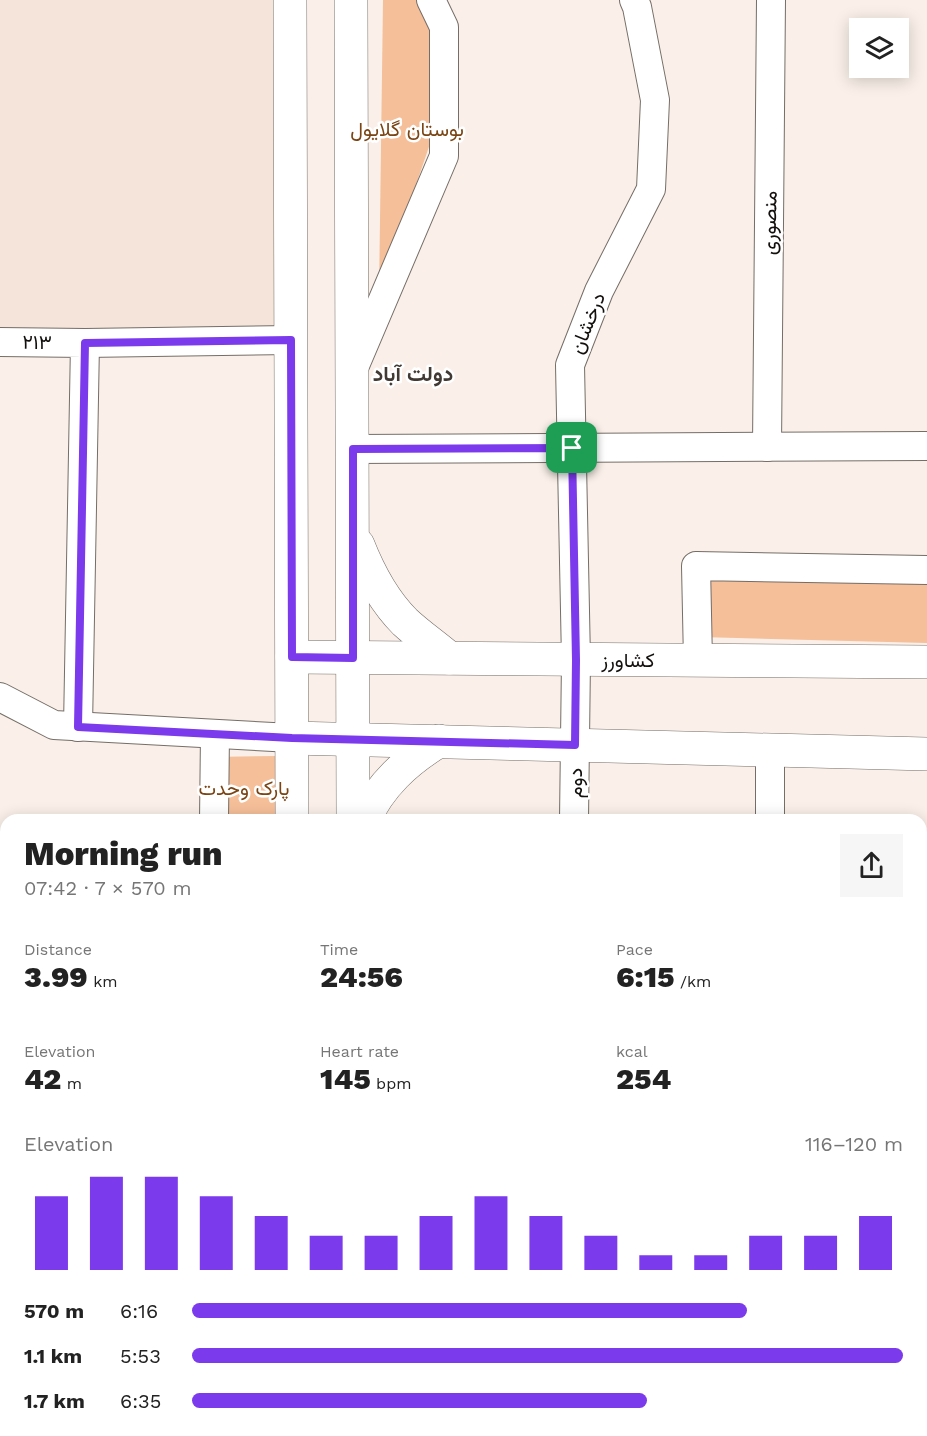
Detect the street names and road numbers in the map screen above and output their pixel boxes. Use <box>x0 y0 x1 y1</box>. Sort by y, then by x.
street label: منصوری <box>756 191 783 255</box>
street label: درخشان <box>564 289 611 357</box>
street label: ۲۱۳ <box>22 330 52 354</box>
street label: کشاورز <box>600 648 655 673</box>
street label: دوم <box>563 768 588 798</box>

